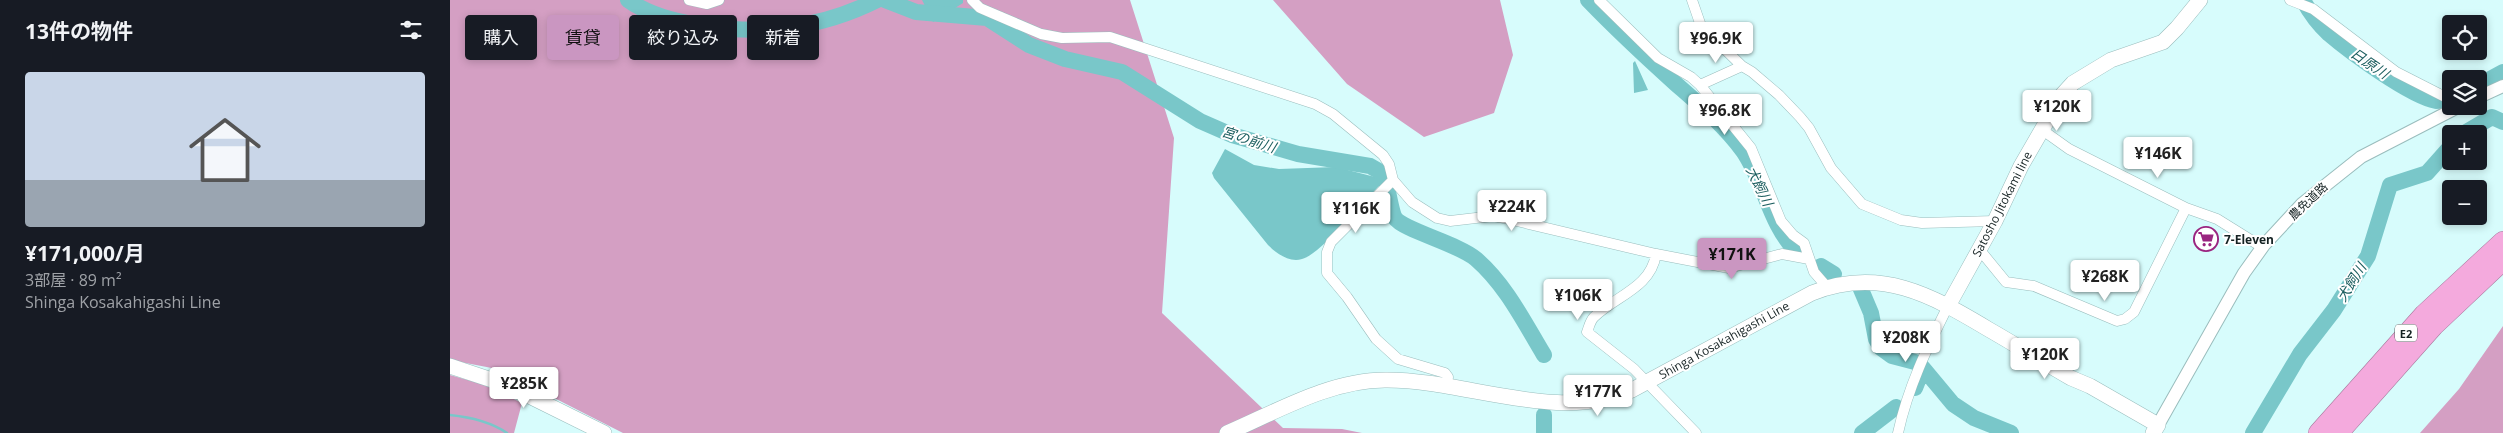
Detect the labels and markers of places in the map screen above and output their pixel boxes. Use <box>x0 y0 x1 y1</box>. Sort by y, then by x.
pin: ¥96.9K <box>1675 22 1757 64</box>
pin: ¥120K <box>2022 90 2092 132</box>
pin: ¥96.8K <box>1684 94 1766 136</box>
pin: ¥146K <box>2123 136 2193 179</box>
pin: ¥224K <box>1477 190 1547 232</box>
pin: ¥116K <box>1321 192 1391 234</box>
supermarket icon: 7-Eleven <box>2193 226 2219 252</box>
place label: 7-Eleven <box>2224 231 2274 248</box>
pin: ¥171K <box>1697 238 1767 280</box>
pin: ¥268K <box>2070 260 2140 302</box>
pin: ¥106K <box>1543 278 1613 321</box>
pin: ¥208K <box>1871 320 1941 363</box>
pin: ¥120K <box>2010 338 2080 380</box>
pin: ¥285K <box>489 366 559 409</box>
pin: ¥177K <box>1563 374 1633 417</box>

